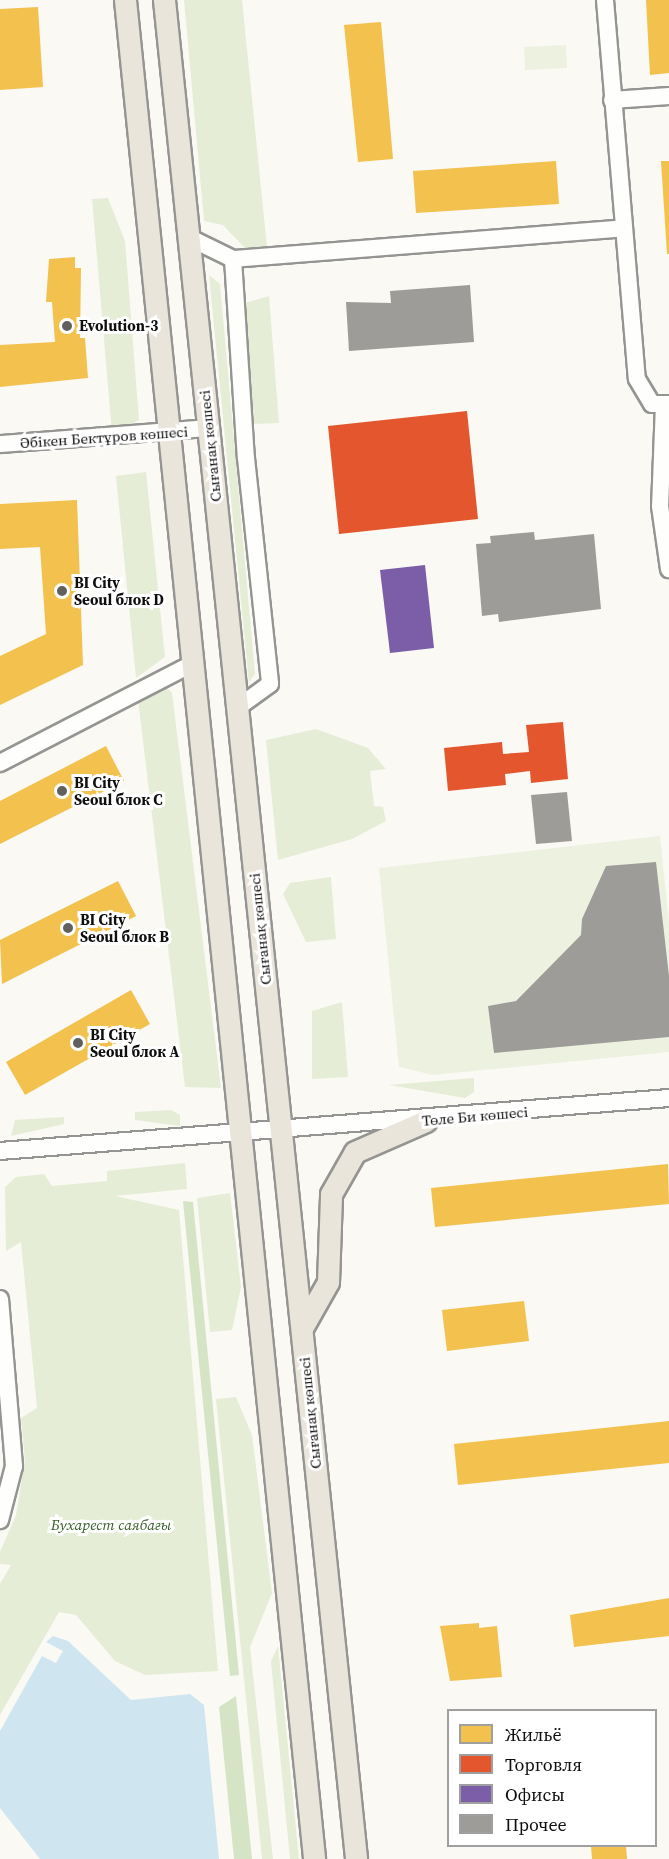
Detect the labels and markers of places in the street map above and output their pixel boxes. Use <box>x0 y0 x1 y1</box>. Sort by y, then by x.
place label: Evolution-3 <box>79 317 158 335</box>
marker: Evolution-3 <box>60 319 74 333</box>
place label: BI City Seoul блок D <box>74 573 164 608</box>
marker: BI City Seoul блок D <box>55 584 69 598</box>
place label: BI City Seoul блок C <box>74 773 163 808</box>
marker: BI City Seoul блок C <box>55 784 69 798</box>
place label: BI City Seoul блок B <box>80 910 169 945</box>
marker: BI City Seoul блок B <box>61 921 75 935</box>
place label: BI City Seoul блок A <box>90 1025 179 1060</box>
marker: BI City Seoul блок A <box>71 1036 85 1050</box>

